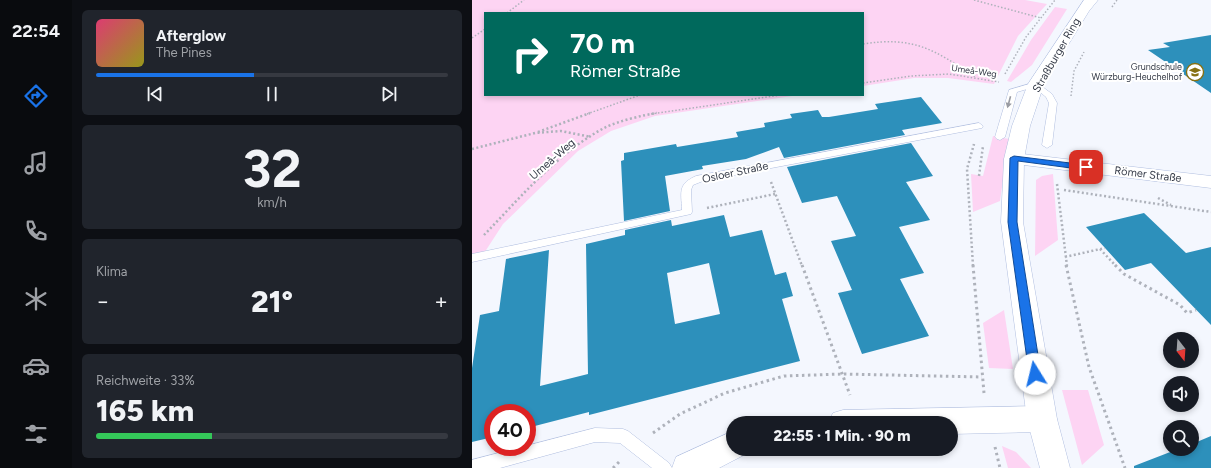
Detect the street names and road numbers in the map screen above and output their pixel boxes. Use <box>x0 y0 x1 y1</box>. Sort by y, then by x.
street label: Straßburger Ring <box>1030 16 1083 95</box>
street label: Umeå-Weg <box>951 62 997 79</box>
street label: Umeå-Weg <box>527 136 578 183</box>
street label: Osloer Straße <box>701 159 769 186</box>
street label: Römer Straße <box>1114 164 1182 185</box>

